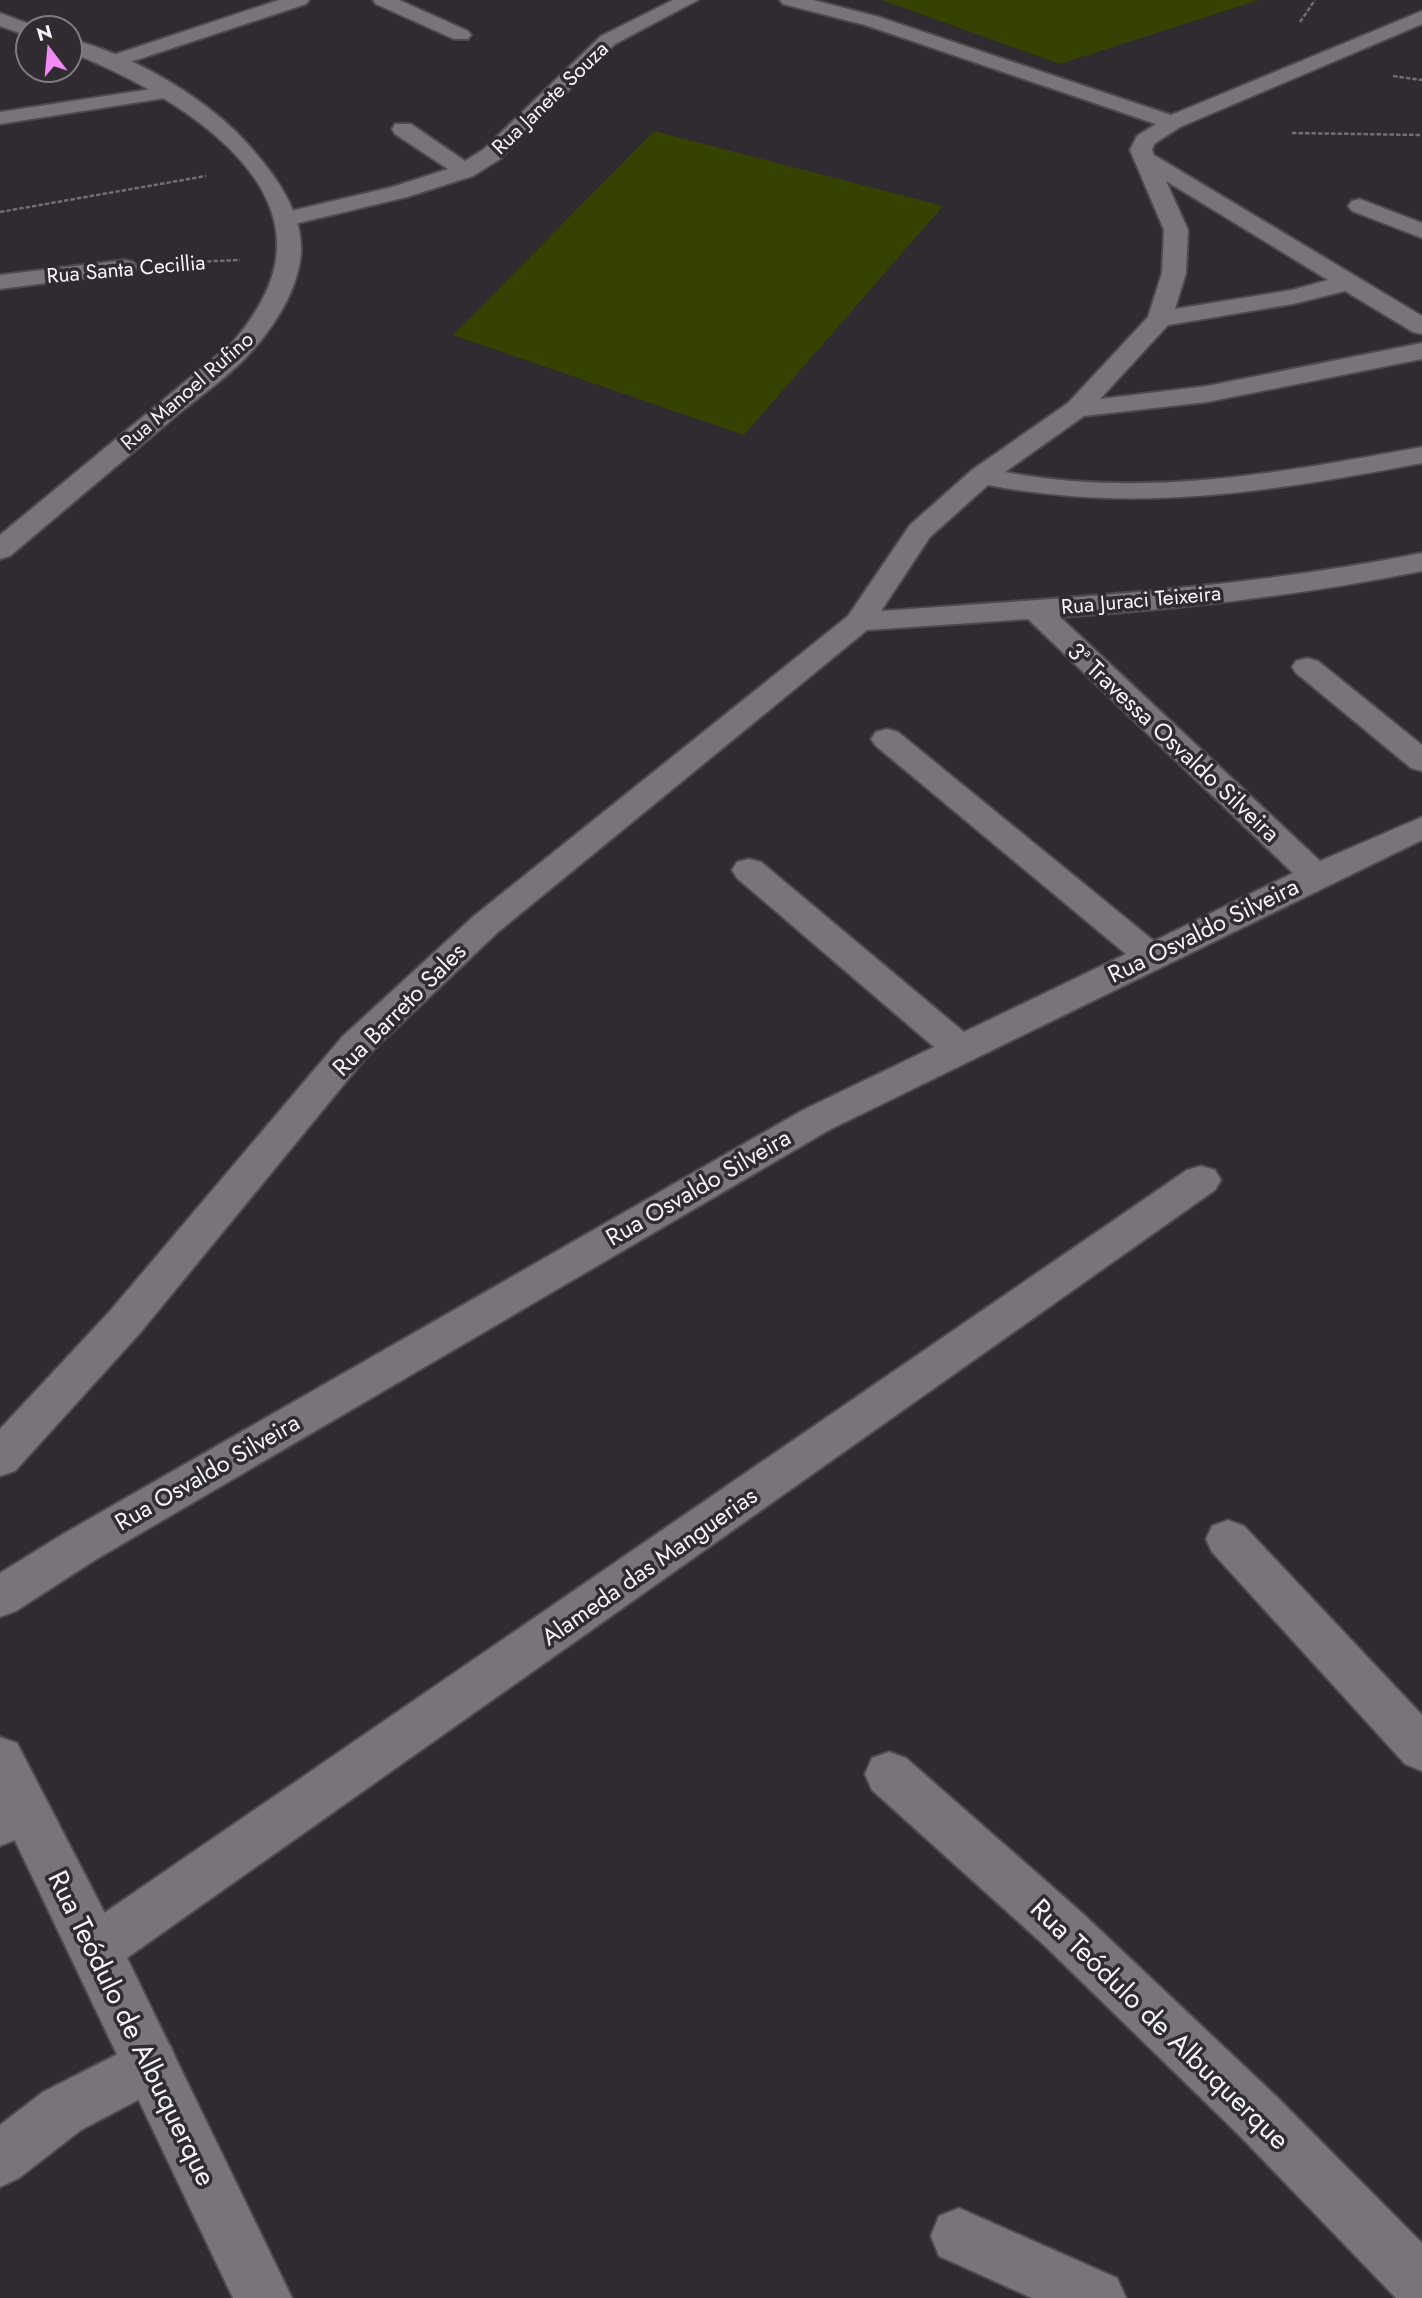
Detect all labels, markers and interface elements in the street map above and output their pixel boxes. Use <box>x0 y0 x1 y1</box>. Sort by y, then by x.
north arrow <box>14 14 84 84</box>
text: N <box>33 18 55 48</box>
street label: Rua Janete Souza <box>485 34 615 162</box>
street label: Rua Santa Cecillia <box>45 247 207 291</box>
street label: Rua Manoel Rufino <box>114 325 260 457</box>
street label: Rua Juraci Teixeira <box>1060 578 1222 622</box>
street label: 3ª Travessa Osvaldo Silveira <box>1060 634 1288 850</box>
street label: Rua Osvaldo Silveira <box>1102 869 1304 991</box>
street label: Rua Barreto Sales <box>324 934 474 1084</box>
street label: Rua Osvaldo Silveira <box>599 1120 797 1254</box>
street label: Rua Osvaldo Silveira <box>108 1405 306 1539</box>
street label: Alameda das Manguerias <box>534 1478 764 1654</box>
street label: Rua Teódulo de Albuquerque <box>38 1863 226 2193</box>
street label: Rua Teódulo de Albuquerque <box>1021 1889 1299 2159</box>

